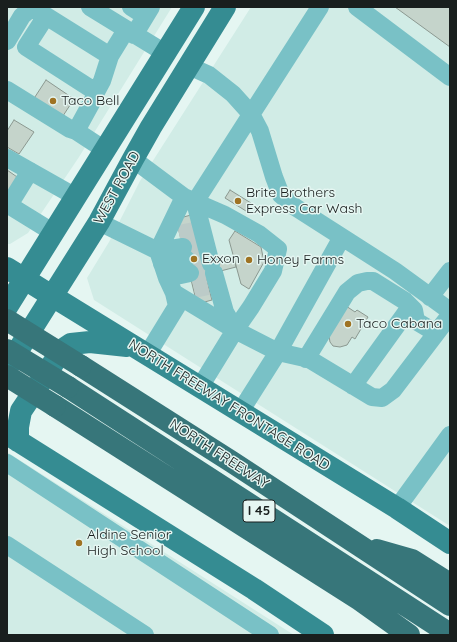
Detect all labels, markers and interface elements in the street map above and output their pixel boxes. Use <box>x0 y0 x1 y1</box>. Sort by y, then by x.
place label: Taco Bell <box>61 93 120 109</box>
marker: Taco Bell <box>48 96 58 106</box>
street label: WEST ROAD <box>90 149 144 227</box>
place label: Brite Brothers Express Car Wash <box>246 185 362 218</box>
marker: Brite Brothers Express Car Wash <box>233 196 243 206</box>
place label: Exxon <box>202 251 240 267</box>
place label: Honey Farms <box>257 252 344 268</box>
marker: Exxon <box>189 254 199 264</box>
marker: Honey Farms <box>244 255 254 265</box>
place label: Taco Cabana <box>356 316 442 332</box>
marker: Taco Cabana <box>343 319 353 329</box>
street label: NORTH FREEWAY FRONTAGE ROAD <box>125 336 333 474</box>
street label: NORTH FREEWAY <box>166 416 272 492</box>
road number: I 45 <box>243 500 275 522</box>
place label: Aldine Senior High School <box>87 527 171 560</box>
marker: Aldine Senior High School <box>74 538 84 548</box>

